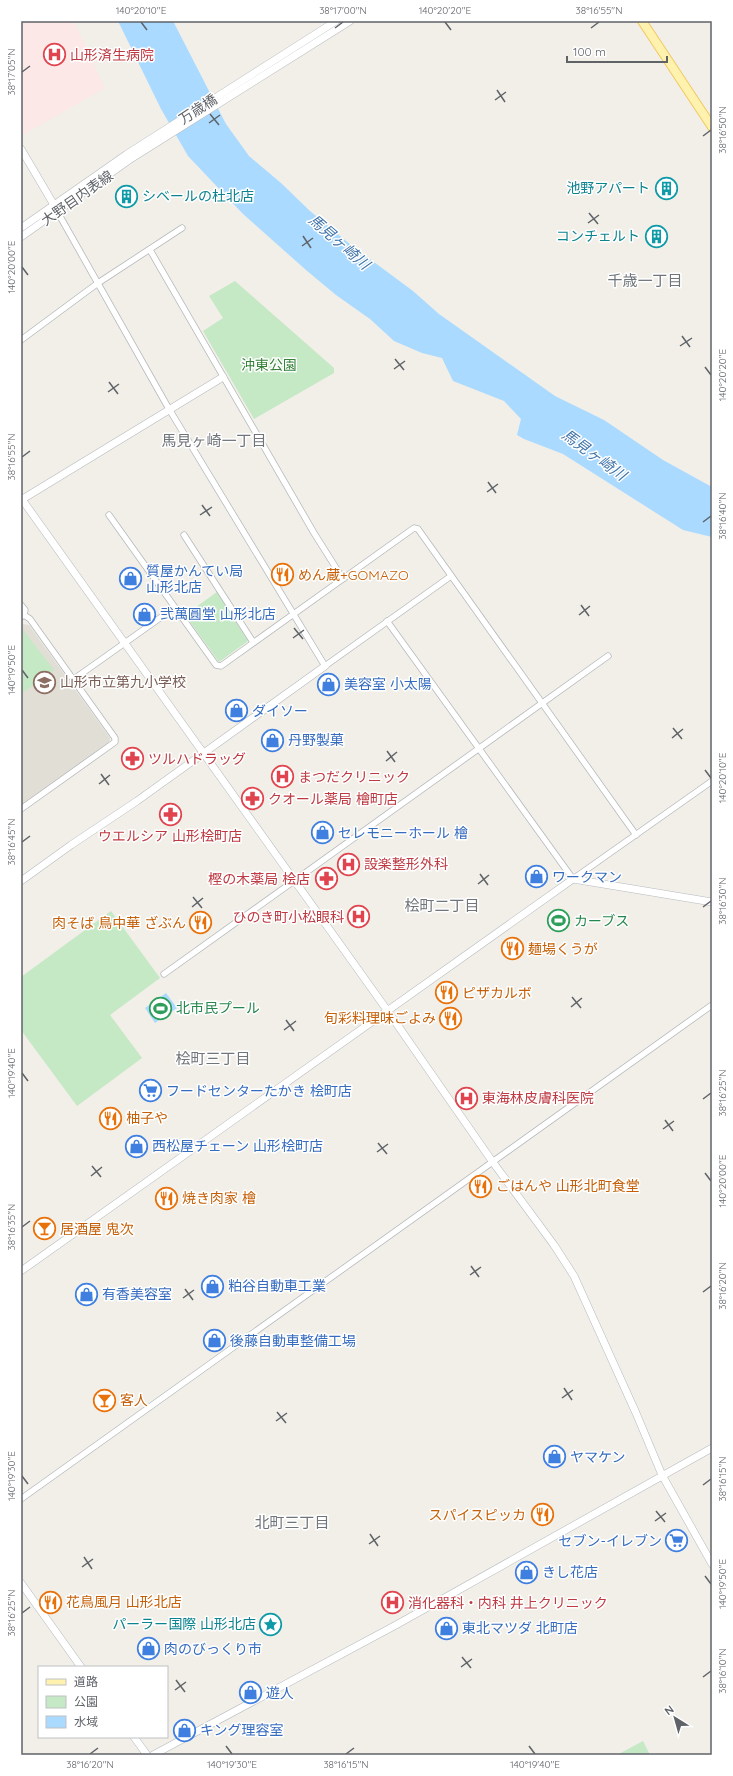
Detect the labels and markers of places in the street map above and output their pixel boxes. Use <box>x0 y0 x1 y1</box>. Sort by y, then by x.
hospital icon: 山形済生病院 <box>42 42 68 68</box>
place label: 山形済生病院 <box>70 46 154 64</box>
building icon: 池野アパート <box>653 175 679 201</box>
place label: 池野アパート <box>566 179 650 197</box>
building icon: シベールの杜北店 <box>113 183 139 209</box>
place label: シベールの杜北店 <box>142 187 254 205</box>
building icon: コンチェルト <box>643 223 669 249</box>
place label: コンチェルト <box>556 227 640 245</box>
place label: 質屋かんてい局 山形北店 <box>146 562 243 596</box>
restaurant icon: めん蔵+GOMAZO <box>270 562 296 588</box>
shop icon: 質屋かんてい局 山形北店 <box>117 566 143 592</box>
place label: めん蔵+GOMAZO <box>298 566 409 584</box>
shop icon: 弐萬圓堂 山形北店 <box>131 601 157 627</box>
place label: 弐萬圓堂 山形北店 <box>160 605 276 623</box>
school or university icon: 山形市立第九小学校 <box>32 669 58 695</box>
shop icon: 美容室 小太陽 <box>315 671 341 697</box>
place label: 山形市立第九小学校 <box>60 673 186 691</box>
place label: 美容室 小太陽 <box>344 675 432 693</box>
shop icon: ダイソー <box>223 698 249 724</box>
place label: ダイソー <box>252 702 308 720</box>
shop icon: 丹野製菓 <box>260 727 286 753</box>
place label: 丹野製菓 <box>288 731 344 749</box>
pharmacy icon: ツルハドラッグ <box>119 746 145 772</box>
place label: ツルハドラッグ <box>148 750 246 768</box>
hospital icon: まつだクリニック <box>269 764 295 790</box>
place label: まつだクリニック <box>298 768 410 786</box>
pharmacy icon: クオール薬局 檜町店 <box>239 786 265 812</box>
place label: クオール薬局 檜町店 <box>268 790 398 808</box>
pharmacy icon: ウエルシア 山形桧町店 <box>157 801 183 827</box>
shop icon: セレモニーホール 檜 <box>310 820 336 846</box>
place label: セレモニーホール 檜 <box>338 824 468 842</box>
place label: ウエルシア 山形桧町店 <box>98 827 242 845</box>
hospital icon: 設楽整形外科 <box>336 851 362 877</box>
place label: 設楽整形外科 <box>364 855 448 873</box>
shop icon: ワークマン <box>523 864 549 890</box>
pharmacy icon: 樫の木薬局 桧店 <box>313 866 339 892</box>
place label: ワークマン <box>552 868 622 886</box>
place label: 樫の木薬局 桧店 <box>208 870 310 888</box>
hospital icon: ひのき町小松眼科 <box>346 904 372 930</box>
place label: ひのき町小松眼科 <box>232 908 344 926</box>
sports icon: カーブス <box>545 908 571 934</box>
restaurant icon: 肉そば 鳥中華 ざぶん <box>188 910 214 936</box>
place label: カーブス <box>574 912 629 930</box>
place label: 肉そば 鳥中華 ざぶん <box>52 914 186 932</box>
restaurant icon: 麺場くうが <box>499 936 525 962</box>
place label: 麺場くうが <box>528 940 598 958</box>
restaurant icon: ピザカルボ <box>434 980 460 1006</box>
place label: ピザカルボ <box>462 984 532 1002</box>
sports icon: 北市民プール <box>148 995 174 1021</box>
place label: 北市民プール <box>176 999 260 1017</box>
restaurant icon: 旬彩料理味ごよみ <box>438 1005 464 1031</box>
place label: 旬彩料理味ごよみ <box>324 1009 436 1027</box>
supermarket icon: フードセンターたかき 桧町店 <box>138 1078 164 1104</box>
place label: フードセンターたかき 桧町店 <box>166 1082 352 1100</box>
hospital icon: 東海林皮膚科医院 <box>453 1085 479 1111</box>
place label: 東海林皮膚科医院 <box>482 1089 594 1107</box>
restaurant icon: 柚子や <box>97 1105 123 1131</box>
place label: 柚子や <box>126 1109 168 1127</box>
shop icon: 西松屋チェーン 山形桧町店 <box>124 1133 150 1159</box>
place label: 西松屋チェーン 山形桧町店 <box>152 1137 323 1155</box>
restaurant icon: ごはんや 山形北町食堂 <box>468 1173 494 1199</box>
place label: ごはんや 山形北町食堂 <box>496 1177 640 1195</box>
restaurant icon: 焼き肉家 檜 <box>153 1185 179 1211</box>
place label: 焼き肉家 檜 <box>182 1189 256 1207</box>
bar icon: 居酒屋 鬼次 <box>32 1216 58 1242</box>
place label: 居酒屋 鬼次 <box>60 1220 134 1238</box>
shop icon: 粕谷自動車工業 <box>200 1273 226 1299</box>
place label: 粕谷自動車工業 <box>228 1277 326 1295</box>
shop icon: 有香美容室 <box>73 1281 99 1307</box>
place label: 有香美容室 <box>102 1285 172 1303</box>
shop icon: 後藤自動車整備工場 <box>202 1328 228 1354</box>
place label: 後藤自動車整備工場 <box>230 1332 356 1350</box>
bar icon: 客人 <box>91 1387 117 1413</box>
place label: 客人 <box>120 1391 148 1409</box>
shop icon: ヤマケン <box>542 1444 568 1470</box>
place label: ヤマケン <box>570 1448 626 1466</box>
restaurant icon: スパイスピッカ <box>529 1502 555 1528</box>
place label: スパイスピッカ <box>428 1506 526 1524</box>
supermarket icon: セブン-イレブン <box>664 1528 690 1554</box>
place label: セブン-イレブン <box>559 1532 662 1550</box>
shop icon: きし花店 <box>514 1559 540 1585</box>
place label: きし花店 <box>542 1563 598 1581</box>
restaurant icon: 花鳥風月 山形北店 <box>38 1589 64 1615</box>
hospital icon: 消化器科・内科 井上クリニック <box>380 1590 406 1616</box>
place label: 花鳥風月 山形北店 <box>66 1593 182 1611</box>
place label: 消化器科・内科 井上クリニック <box>408 1594 608 1612</box>
place icon: パーラー国際 山形北店 <box>258 1611 284 1637</box>
place label: パーラー国際 山形北店 <box>112 1615 256 1633</box>
shop icon: 東北マツダ 北町店 <box>434 1615 460 1641</box>
place label: 東北マツダ 北町店 <box>462 1619 578 1637</box>
shop icon: 肉のびっくり市 <box>135 1636 161 1662</box>
place label: 肉のびっくり市 <box>164 1640 262 1658</box>
shop icon: 遊人 <box>237 1680 263 1706</box>
place label: 遊人 <box>266 1684 294 1702</box>
shop icon: キング理容室 <box>172 1717 198 1743</box>
place label: キング理容室 <box>200 1721 284 1739</box>

